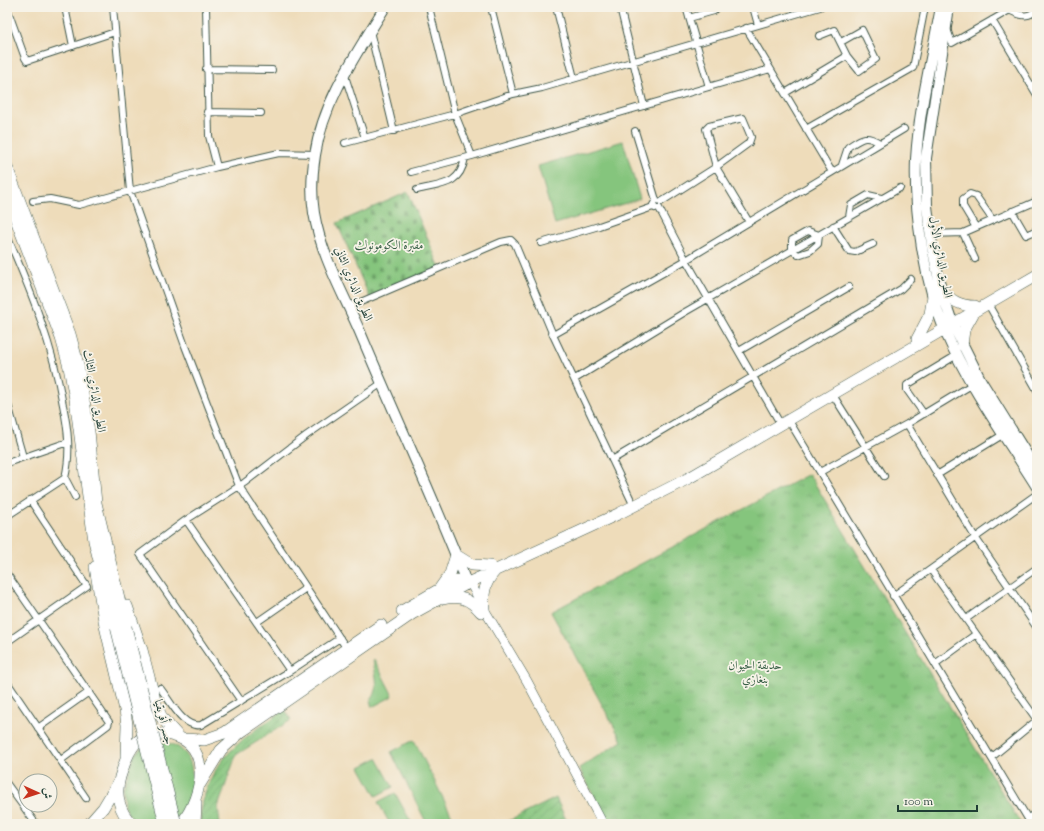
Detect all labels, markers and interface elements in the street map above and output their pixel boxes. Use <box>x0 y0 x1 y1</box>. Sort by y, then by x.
street label: الطريق الدائري الأول <box>923 214 958 300</box>
park label: مقبرة الكومونولث <box>355 237 423 255</box>
street label: الطريق الدائري الثاني <box>329 244 377 325</box>
street label: الطريق الدائري الثالث <box>78 348 110 434</box>
park label: حديقة الحيوان بنغازي <box>728 657 782 689</box>
street label: جسر أفريقيا <box>149 697 177 747</box>
north arrow <box>18 773 58 813</box>
scale bar <box>898 787 977 813</box>
text: ش <box>39 788 55 799</box>
text: 100 m <box>904 793 933 811</box>

